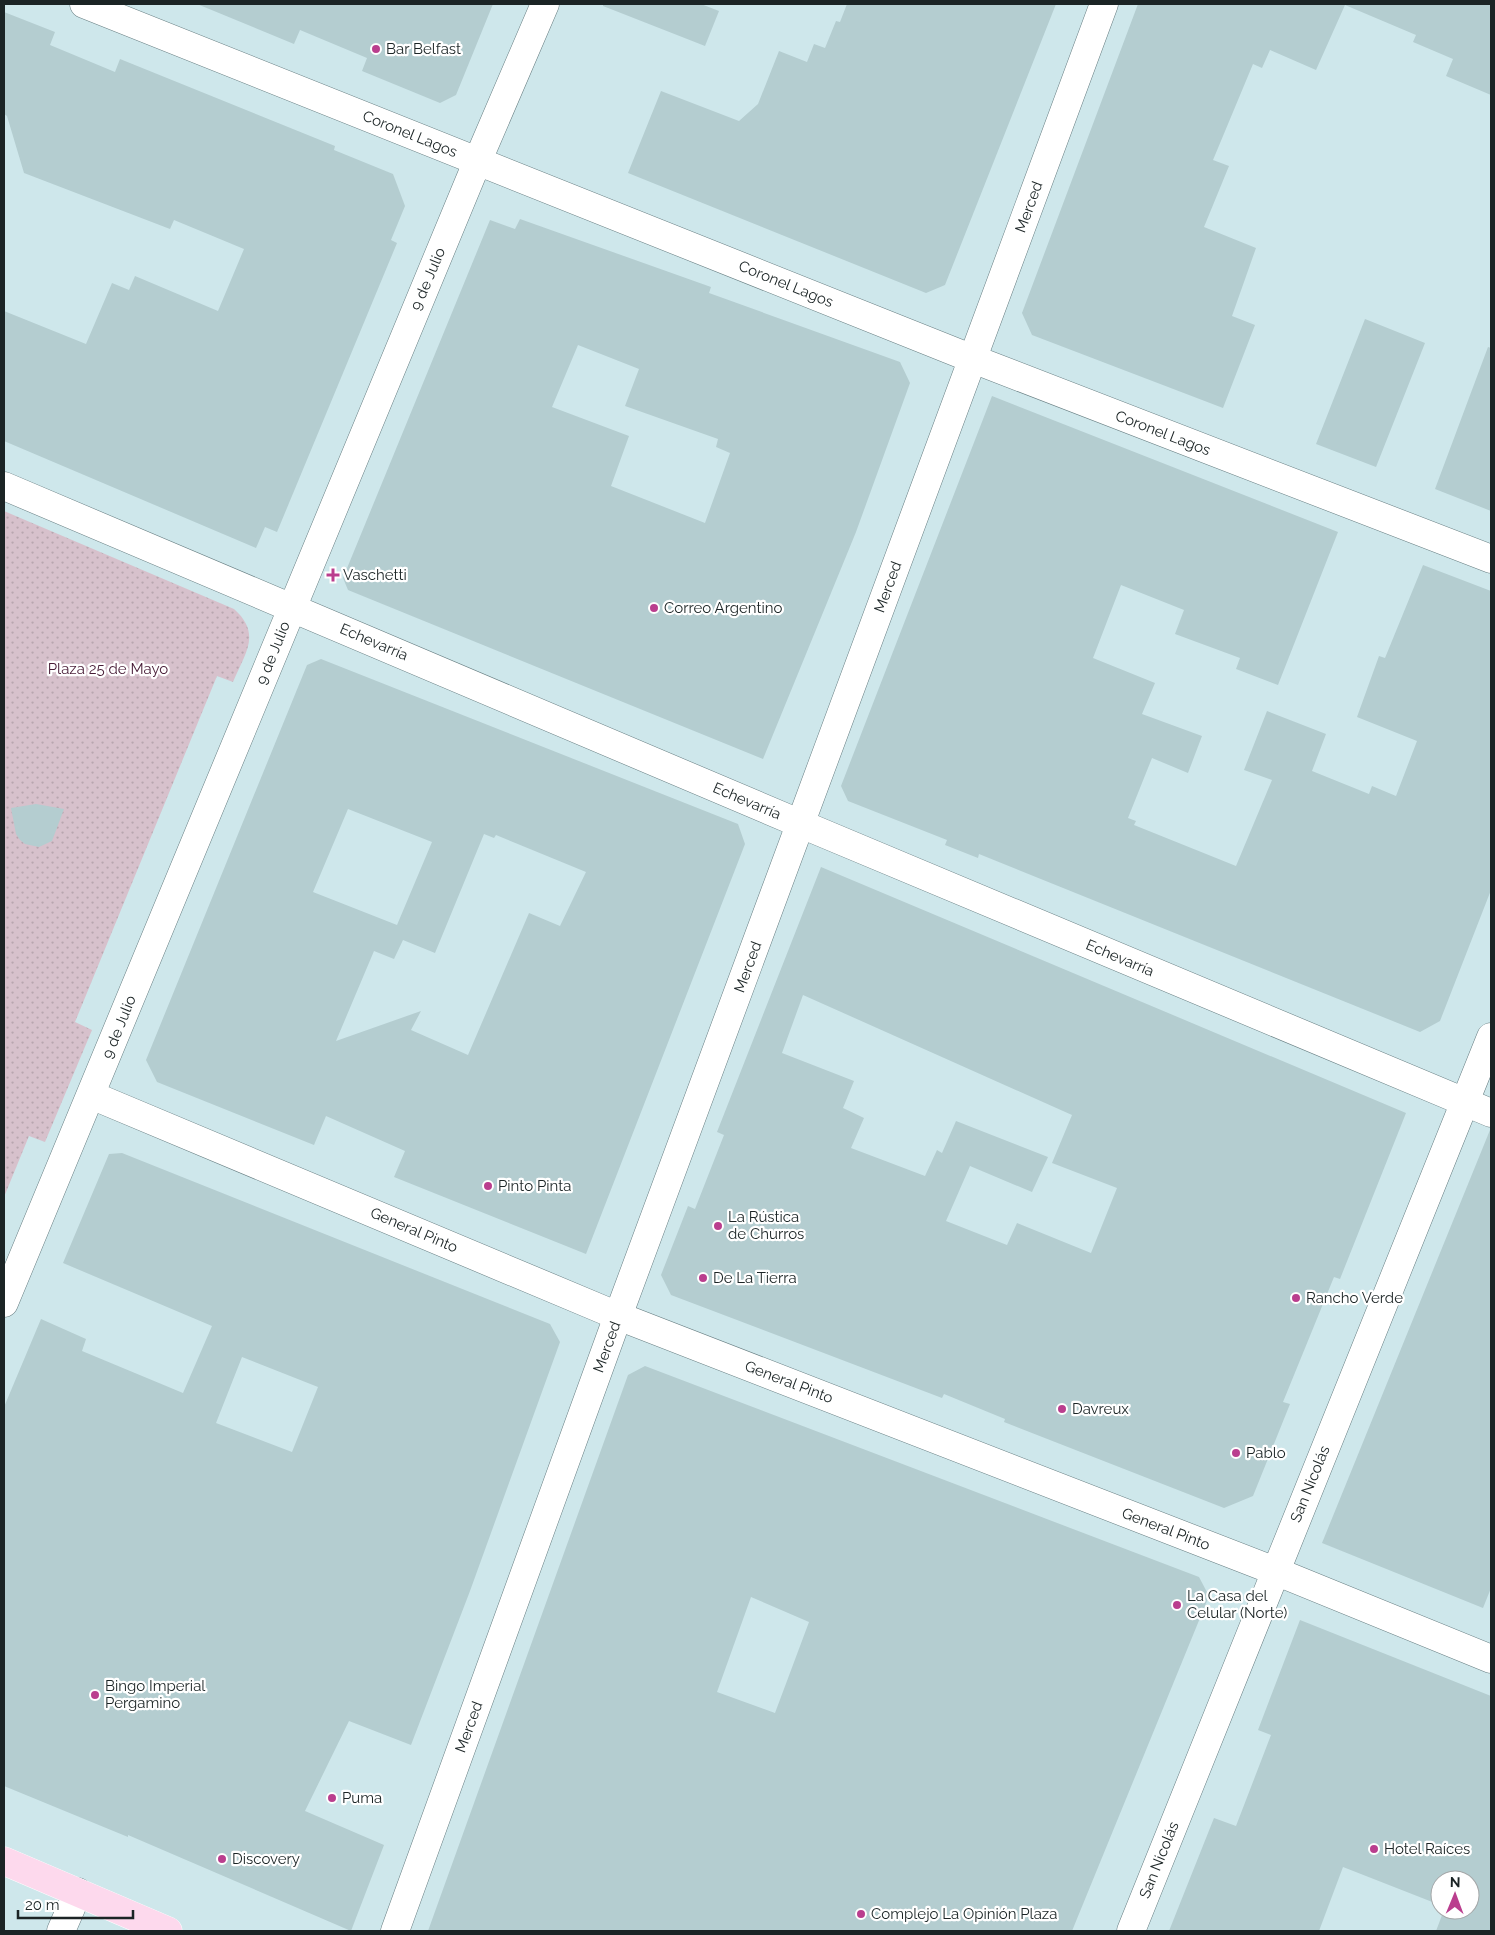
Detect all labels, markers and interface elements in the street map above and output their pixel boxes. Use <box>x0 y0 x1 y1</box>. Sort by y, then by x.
place label: Bar Belfast <box>386 40 461 58</box>
marker: Bar Belfast <box>370 43 382 55</box>
street label: Coronel Lagos <box>360 107 460 161</box>
street label: Merced <box>1011 179 1047 235</box>
street label: 9 de Julio <box>407 245 449 313</box>
street label: Coronel Lagos <box>736 257 836 311</box>
street label: Coronel Lagos <box>1113 407 1213 459</box>
street label: Merced <box>870 559 906 615</box>
place label: Vaschetti <box>343 566 407 584</box>
marker: Vaschetti <box>327 569 339 581</box>
place label: Correo Argentino <box>664 599 783 617</box>
marker: Correo Argentino <box>648 602 660 614</box>
street label: 9 de Julio <box>252 619 294 687</box>
street label: Echevarría <box>337 620 411 664</box>
park label: Plaza 25 de Mayo <box>48 660 168 678</box>
street label: Echevarría <box>710 779 784 823</box>
street label: Echevarría <box>1083 936 1157 980</box>
street label: Merced <box>730 939 766 995</box>
street label: 9 de Julio <box>98 993 140 1061</box>
place label: Pinto Pinta <box>498 1177 571 1195</box>
marker: Pinto Pinta <box>482 1180 494 1192</box>
street label: General Pinto <box>368 1204 460 1256</box>
place label: La Rústica de Churros <box>728 1208 804 1243</box>
marker: La Rústica de Churros <box>712 1220 724 1232</box>
place label: De La Tierra <box>713 1269 797 1287</box>
marker: De La Tierra <box>697 1272 709 1284</box>
place label: Rancho Verde <box>1306 1289 1403 1307</box>
marker: Rancho Verde <box>1290 1292 1302 1304</box>
street label: Merced <box>589 1319 625 1375</box>
street label: General Pinto <box>742 1357 836 1407</box>
place label: Davreux <box>1072 1400 1129 1418</box>
marker: Davreux <box>1056 1403 1068 1415</box>
street label: San Nicolás <box>1286 1443 1334 1525</box>
place label: Pablo <box>1246 1444 1286 1462</box>
marker: Pablo <box>1230 1447 1242 1459</box>
street label: General Pinto <box>1119 1504 1213 1554</box>
place label: La Casa del Celular (Norte) <box>1187 1587 1287 1622</box>
marker: La Casa del Celular (Norte) <box>1171 1599 1183 1611</box>
place label: Bingo Imperial Pergamino <box>105 1677 206 1712</box>
marker: Bingo Imperial Pergamino <box>89 1689 101 1701</box>
street label: Merced <box>451 1699 487 1755</box>
place label: Puma <box>342 1789 382 1807</box>
marker: Puma <box>326 1792 338 1804</box>
street label: San Nicolás <box>1135 1819 1183 1901</box>
place label: Hotel Raíces <box>1384 1840 1470 1858</box>
marker: Hotel Raíces <box>1368 1843 1380 1855</box>
place label: Discovery <box>232 1850 300 1868</box>
marker: Discovery <box>216 1853 228 1865</box>
north arrow <box>1430 1870 1480 1920</box>
text: N <box>1450 1874 1461 1890</box>
scale bar <box>18 1888 132 1920</box>
text: 20 m <box>25 1896 60 1914</box>
place label: Complejo La Opinión Plaza <box>871 1905 1057 1923</box>
marker: Complejo La Opinión Plaza <box>855 1908 867 1920</box>

